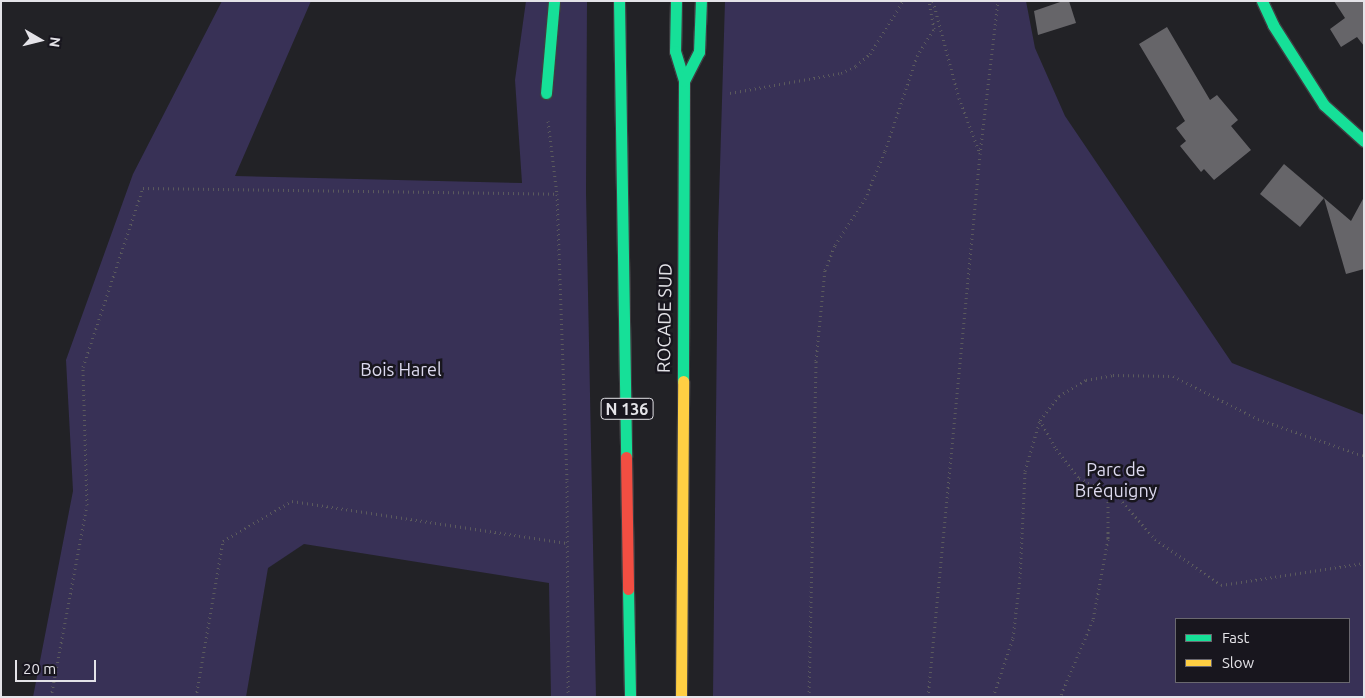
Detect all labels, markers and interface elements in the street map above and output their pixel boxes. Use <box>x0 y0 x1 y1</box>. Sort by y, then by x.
north arrow <box>15 15 65 65</box>
text: N <box>46 36 64 48</box>
street label: ROCADE SUD <box>652 263 676 373</box>
park label: Bois Harel <box>360 358 442 380</box>
road number: N 136 <box>600 396 654 422</box>
park label: Parc de Bréquigny <box>1075 459 1157 502</box>
legend <box>1175 618 1350 683</box>
text: Fast <box>1222 629 1249 646</box>
scale bar <box>18 650 99 682</box>
text: Slow <box>1222 654 1254 671</box>
text: 20 m <box>23 660 56 677</box>

